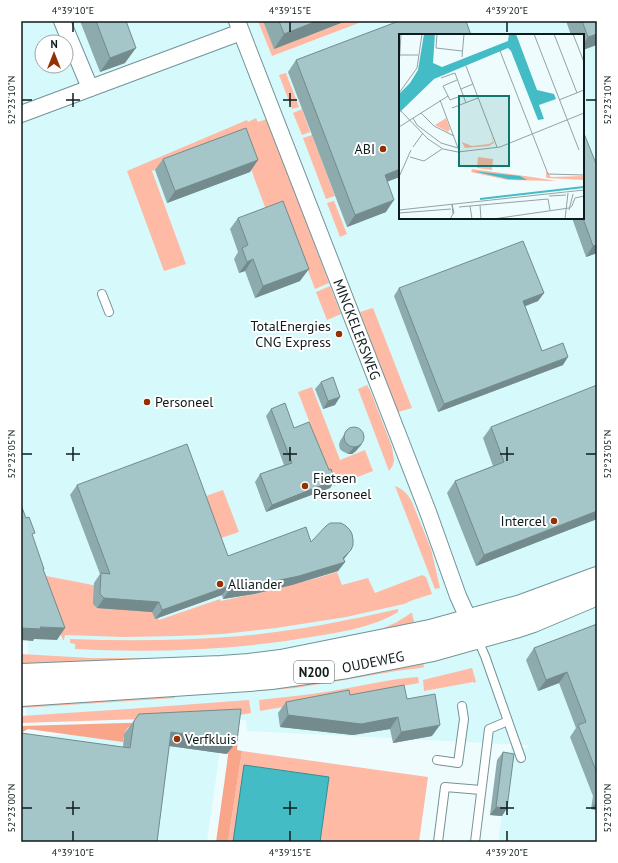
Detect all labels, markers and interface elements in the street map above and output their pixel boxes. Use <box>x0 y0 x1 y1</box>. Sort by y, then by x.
text: 4°39'10"E <box>52 4 94 17</box>
text: 4°39'15"E <box>269 4 311 17</box>
text: 4°39'20"E <box>486 4 528 17</box>
north arrow <box>34 34 74 74</box>
inset map <box>399 34 584 219</box>
text: N <box>50 37 58 51</box>
text: 52°23'10"N <box>5 75 18 125</box>
text: 52°23'10"N <box>601 75 614 125</box>
place label: ABI <box>355 140 375 158</box>
marker: ABI <box>378 144 388 154</box>
street label: MINCKELERSWEG <box>329 276 385 383</box>
place label: TotalEnergies CNG Express <box>250 317 331 351</box>
marker: TotalEnergies CNG Express <box>334 329 344 339</box>
place label: Personeel <box>155 393 213 411</box>
marker: Personeel <box>142 397 152 407</box>
text: 52°23'05"N <box>5 429 18 479</box>
text: 52°23'05"N <box>601 429 614 479</box>
place label: Fietsen Personeel <box>313 469 371 503</box>
marker: Fietsen Personeel <box>300 481 310 491</box>
place label: Intercel <box>501 512 546 530</box>
marker: Intercel <box>549 516 559 526</box>
place label: Alliander <box>228 575 282 593</box>
marker: Alliander <box>215 579 225 589</box>
street label: OUDEWEG <box>341 647 406 677</box>
road number: N200 <box>294 661 334 683</box>
place label: Verfkluis <box>184 730 237 748</box>
marker: Verfkluis <box>172 734 182 744</box>
text: 52°23'00"N <box>5 783 18 833</box>
text: 52°23'00"N <box>601 783 614 833</box>
text: 4°39'10"E <box>52 846 94 859</box>
text: 4°39'15"E <box>269 846 311 859</box>
text: 4°39'20"E <box>486 846 528 859</box>

